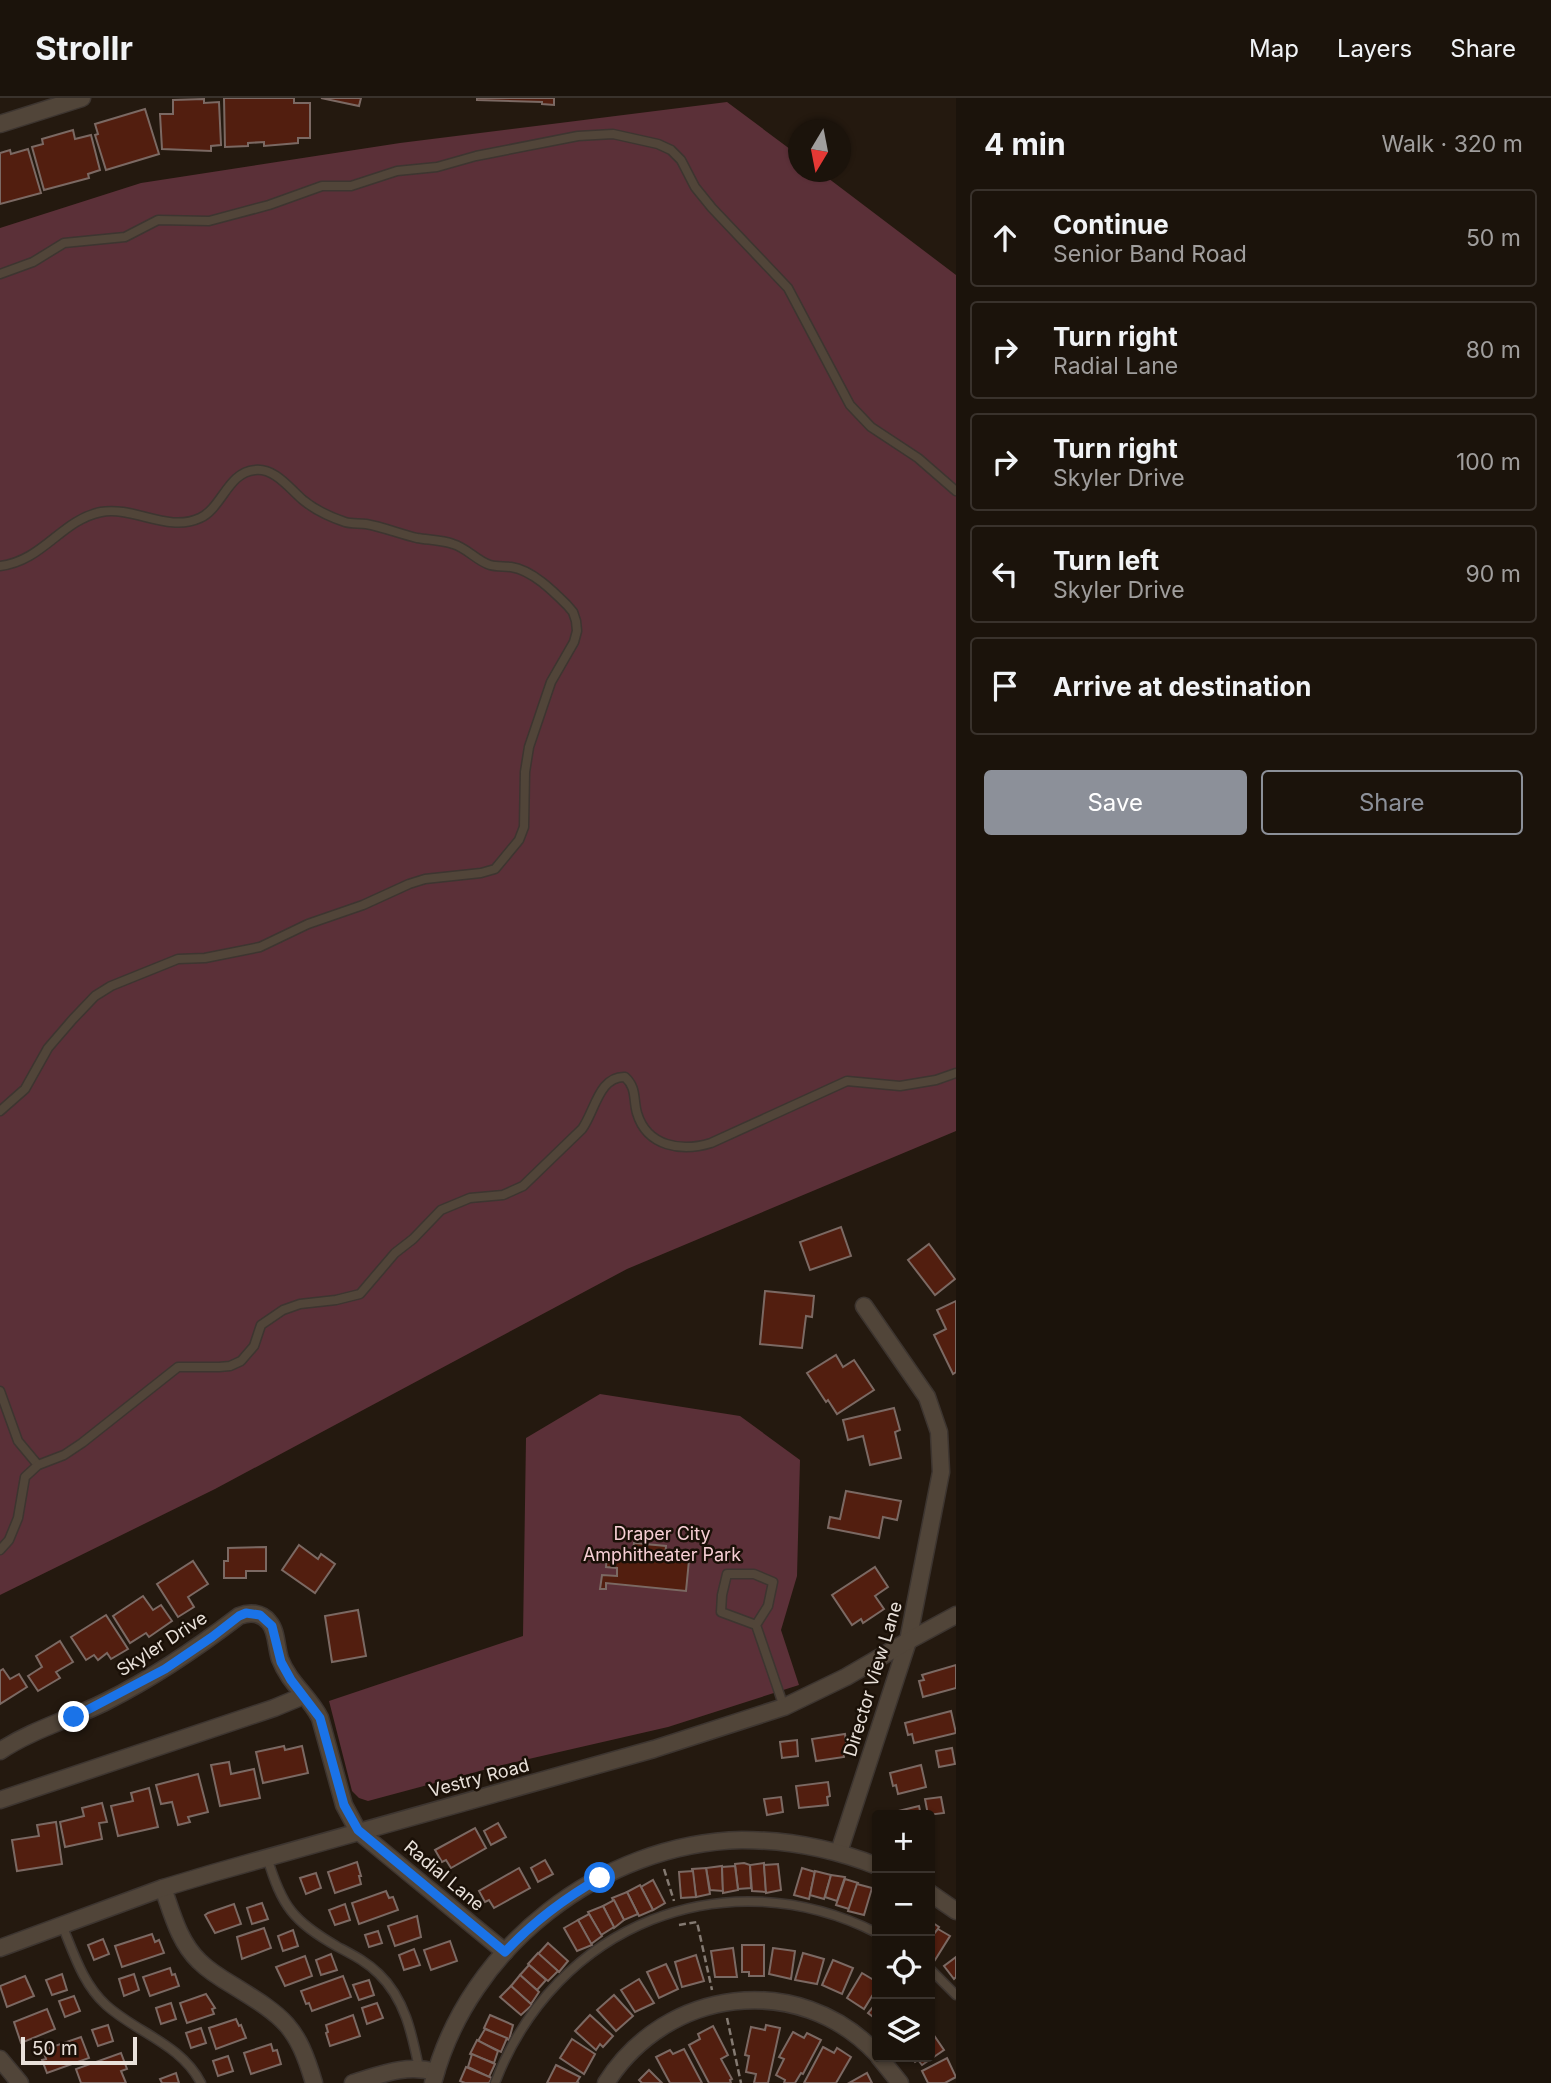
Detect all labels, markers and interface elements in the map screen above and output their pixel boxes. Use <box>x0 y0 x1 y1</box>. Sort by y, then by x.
text: Strollr <box>35 28 133 68</box>
text: Map <box>1249 34 1299 63</box>
text: Layers <box>1337 34 1412 63</box>
text: Share <box>1450 34 1516 63</box>
north arrow <box>788 119 851 182</box>
text: 4 min <box>984 126 1066 162</box>
text: Walk · 320 m <box>1381 130 1523 158</box>
text: Continue <box>1053 209 1169 240</box>
icon: ahead <box>986 219 1024 257</box>
text: 50 m <box>1466 224 1521 252</box>
text: Senior Band Road <box>1053 240 1247 268</box>
text: Turn right <box>1053 321 1178 352</box>
icon: right <box>986 331 1024 369</box>
text: 80 m <box>1466 336 1521 364</box>
text: Radial Lane <box>1053 352 1178 380</box>
text: Turn right <box>1053 433 1178 464</box>
icon: right <box>986 443 1024 481</box>
text: 100 m <box>1456 448 1521 476</box>
text: Skyler Drive <box>1053 464 1185 492</box>
text: Turn left <box>1053 545 1159 576</box>
icon: left <box>986 555 1024 593</box>
text: 90 m <box>1466 560 1521 588</box>
text: Skyler Drive <box>1053 576 1185 604</box>
icon: arrive <box>986 667 1024 705</box>
text: Arrive at destination <box>1053 671 1312 702</box>
button: Save <box>984 770 1247 835</box>
button: Share <box>1261 770 1523 835</box>
park label: Draper City Amphitheater Park <box>583 1523 741 1565</box>
street label: Director View Lane <box>839 1599 906 1759</box>
street label: Skyler Drive <box>113 1607 211 1680</box>
route end <box>58 1701 89 1732</box>
street label: Vestry Road <box>426 1754 531 1801</box>
map controls <box>872 1810 935 2062</box>
button: + <box>872 1810 935 1873</box>
street label: Radial Lane <box>400 1836 489 1915</box>
route start <box>584 1862 615 1893</box>
button: − <box>872 1873 935 1936</box>
button: locate <box>872 1936 935 1999</box>
button: layers <box>872 1999 935 2062</box>
scale bar <box>21 2034 136 2066</box>
text: 50 m <box>32 2037 78 2060</box>

